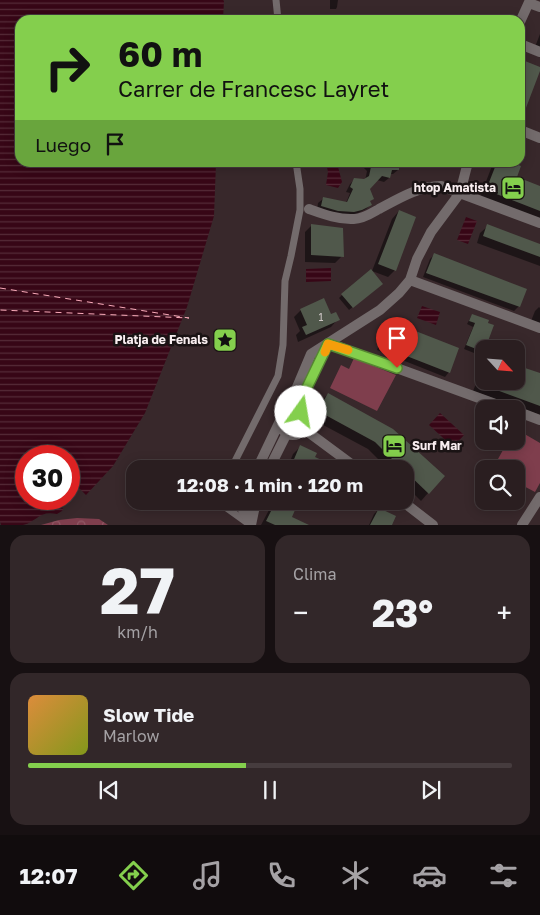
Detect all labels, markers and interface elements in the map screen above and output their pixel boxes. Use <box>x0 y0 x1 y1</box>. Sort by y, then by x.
text: 60 m <box>118 33 202 75</box>
icon: right <box>35 35 100 100</box>
text: Carrer de Francesc Layret <box>118 75 389 102</box>
icon: arrive <box>101 130 129 158</box>
text: Luego <box>35 133 91 156</box>
hotel icon: htop Amatista <box>500 175 526 201</box>
place label: htop Amatista <box>414 180 496 195</box>
house number: 1 <box>319 311 324 323</box>
pin <box>376 317 418 368</box>
icon: arrive <box>383 324 411 352</box>
place icon: Platja de Fenals <box>212 327 238 353</box>
place label: Platja de Fenals <box>114 332 208 347</box>
north arrow <box>475 340 525 390</box>
map controls <box>475 340 525 510</box>
position arrow <box>274 385 326 437</box>
button: sound <box>475 400 525 450</box>
hotel icon: Surf Mar <box>381 433 407 459</box>
place label: Surf Mar <box>412 438 462 453</box>
speed limit sign: 30 <box>15 445 80 510</box>
button: search <box>475 460 525 510</box>
text: 12:08 · 1 min · 120 m <box>177 473 363 496</box>
text: 27 <box>100 550 175 628</box>
text: Clima <box>293 564 337 584</box>
text: 23° <box>372 590 433 635</box>
text: − <box>293 596 308 629</box>
text: + <box>497 596 512 629</box>
text: km/h <box>117 622 158 642</box>
text: Slow Tide <box>103 703 194 726</box>
text: Marlow <box>103 726 159 746</box>
icon: previous <box>95 776 123 804</box>
icon: pause <box>256 776 284 804</box>
icon: next <box>417 776 445 804</box>
icon: directions <box>116 858 151 893</box>
icon: music <box>190 858 225 893</box>
icon: phone <box>264 858 299 893</box>
icon: climate <box>338 858 373 893</box>
icon: car <box>412 858 447 893</box>
icon: filters <box>486 858 521 893</box>
text: 12:07 <box>19 862 78 889</box>

